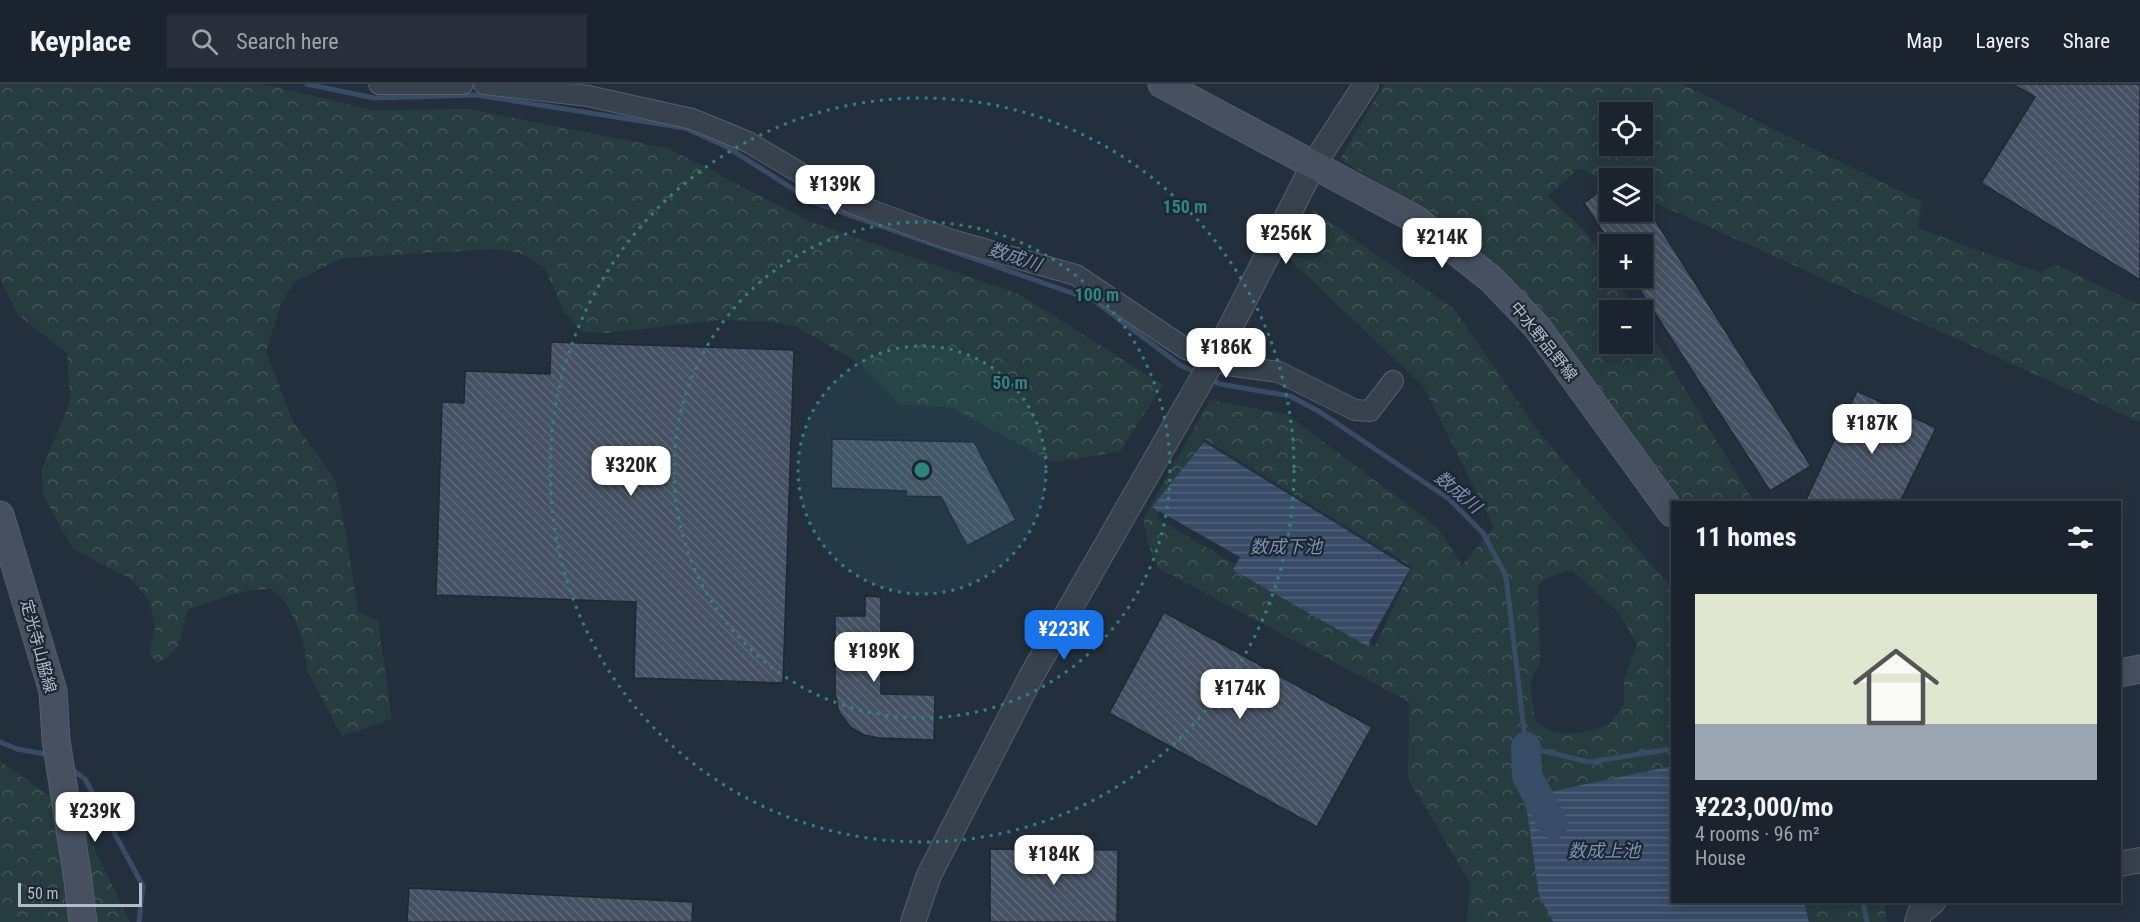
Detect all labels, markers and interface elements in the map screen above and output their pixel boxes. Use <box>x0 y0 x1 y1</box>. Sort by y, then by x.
search box <box>167 14 587 68</box>
text: Keyplace <box>30 25 131 58</box>
icon: search <box>188 25 221 58</box>
text: Search here <box>236 29 339 54</box>
text: Map <box>1906 29 1943 53</box>
text: Layers <box>1976 29 2030 53</box>
text: Share <box>2063 29 2110 53</box>
map controls <box>1599 102 1653 354</box>
button: locate <box>1599 102 1653 156</box>
pin: ¥139K <box>793 165 877 216</box>
button: layers <box>1599 168 1653 222</box>
text: ¥139K <box>810 172 860 196</box>
text: 150 m <box>1163 196 1207 217</box>
pin: ¥256K <box>1244 214 1328 265</box>
pin: ¥214K <box>1400 218 1484 269</box>
text: ¥256K <box>1261 221 1311 245</box>
text: ¥214K <box>1417 225 1467 249</box>
button: + <box>1599 234 1653 288</box>
water label: 数成川 <box>986 238 1046 276</box>
text: 100 m <box>1075 284 1119 305</box>
street label: 中水野品野線 <box>1506 298 1581 385</box>
button: − <box>1599 300 1653 354</box>
pin: ¥186K <box>1184 328 1268 379</box>
text: ¥186K <box>1201 335 1251 359</box>
text: 50 m <box>992 372 1028 393</box>
pin: ¥187K <box>1830 404 1914 455</box>
text: ¥187K <box>1847 411 1897 435</box>
pin: ¥320K <box>589 446 673 497</box>
text: ¥320K <box>606 453 656 477</box>
centre of rings <box>912 460 932 480</box>
water label: 数成川 <box>1431 466 1487 518</box>
icon: filters <box>2064 521 2097 554</box>
text: 11 homes <box>1695 522 1797 552</box>
water label: 数成下池 <box>1250 536 1324 557</box>
street label: 定光寺山脇線 <box>17 597 60 695</box>
pin: ¥223K <box>1022 610 1106 661</box>
text: ¥223K <box>1039 617 1089 641</box>
pin: ¥189K <box>832 632 916 683</box>
icon: home <box>1842 633 1950 741</box>
text: ¥189K <box>849 639 899 663</box>
pin: ¥174K <box>1198 669 1282 720</box>
text: ¥174K <box>1215 676 1265 700</box>
pin: ¥239K <box>53 792 137 843</box>
text: ¥223,000/mo <box>1695 792 1833 822</box>
text: ¥239K <box>70 799 120 823</box>
text: 4 rooms · 96 m² <box>1695 822 1820 846</box>
pin: ¥184K <box>1012 835 1096 886</box>
water label: 数成上池 <box>1568 840 1642 861</box>
text: ¥184K <box>1029 842 1079 866</box>
text: House <box>1695 846 1746 870</box>
scale bar <box>18 880 142 908</box>
text: 50 m <box>27 884 59 903</box>

